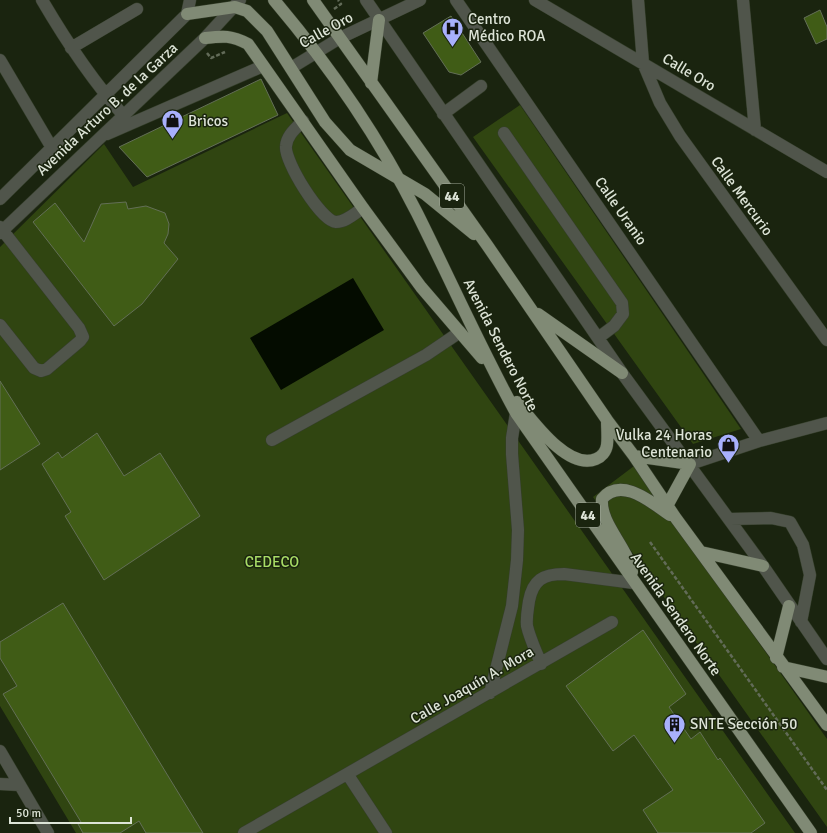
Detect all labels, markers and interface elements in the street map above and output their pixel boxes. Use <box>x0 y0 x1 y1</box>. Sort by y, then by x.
street label: Calle Oro <box>296 8 356 52</box>
place label: Centro Médico ROA <box>468 10 545 45</box>
hospital icon: Centro Médico ROA <box>439 15 465 48</box>
street label: Avenida Arturo B. de la Garza <box>33 39 181 179</box>
street label: Calle Oro <box>659 49 719 95</box>
shop icon: Bricos <box>160 108 186 141</box>
place label: Bricos <box>188 112 228 130</box>
street label: Calle Mercurio <box>707 153 777 239</box>
street label: Calle Uranio <box>591 173 651 249</box>
road number: 44 <box>440 184 464 208</box>
street label: Avenida Sendero Norte <box>460 276 542 414</box>
place label: Vulka 24 Horas Centenario <box>616 426 712 461</box>
shop icon: Vulka 24 Horas Centenario <box>715 431 741 464</box>
road number: 44 <box>576 503 600 527</box>
street label: Avenida Sendero Norte <box>627 549 725 679</box>
park label: CEDECO <box>245 553 299 571</box>
street label: Calle Joaquín A. Mora <box>407 642 537 728</box>
building icon: SNTE Sección 50 <box>661 711 687 744</box>
place label: SNTE Sección 50 <box>690 715 797 733</box>
scale bar <box>10 799 131 825</box>
text: 50 m <box>16 806 41 821</box>

